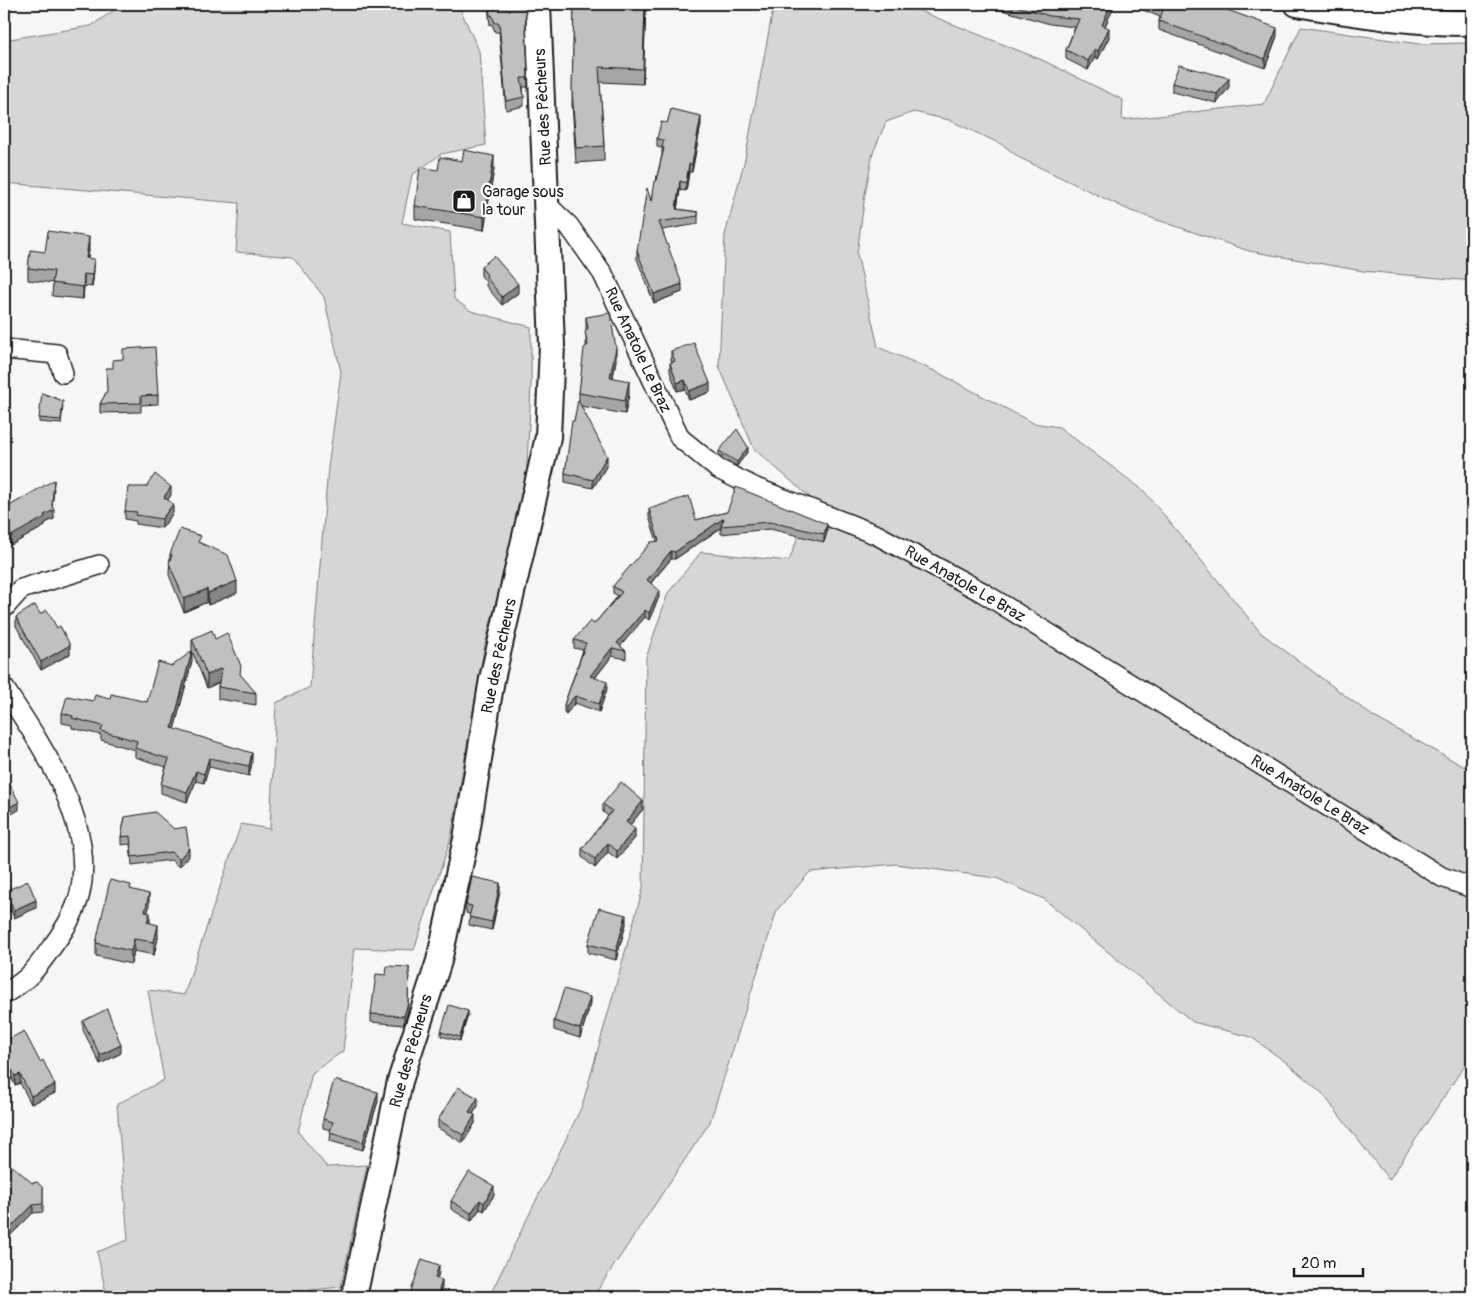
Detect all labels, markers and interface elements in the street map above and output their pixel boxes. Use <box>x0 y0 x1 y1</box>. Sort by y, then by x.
street label: Rue des Pêcheurs <box>530 48 556 166</box>
place label: Garage sous la tour <box>482 182 564 220</box>
shop icon: Garage sous la tour <box>451 188 477 214</box>
street label: Rue Anatole Le Braz <box>600 284 676 416</box>
street label: Rue Anatole Le Braz <box>901 541 1029 627</box>
street label: Rue des Pêcheurs <box>477 597 521 715</box>
street label: Rue Anatole Le Braz <box>1247 750 1373 840</box>
street label: Rue des Pêcheurs <box>385 992 437 1110</box>
scale bar <box>1294 1246 1362 1278</box>
text: 20 m <box>1301 1254 1336 1273</box>

